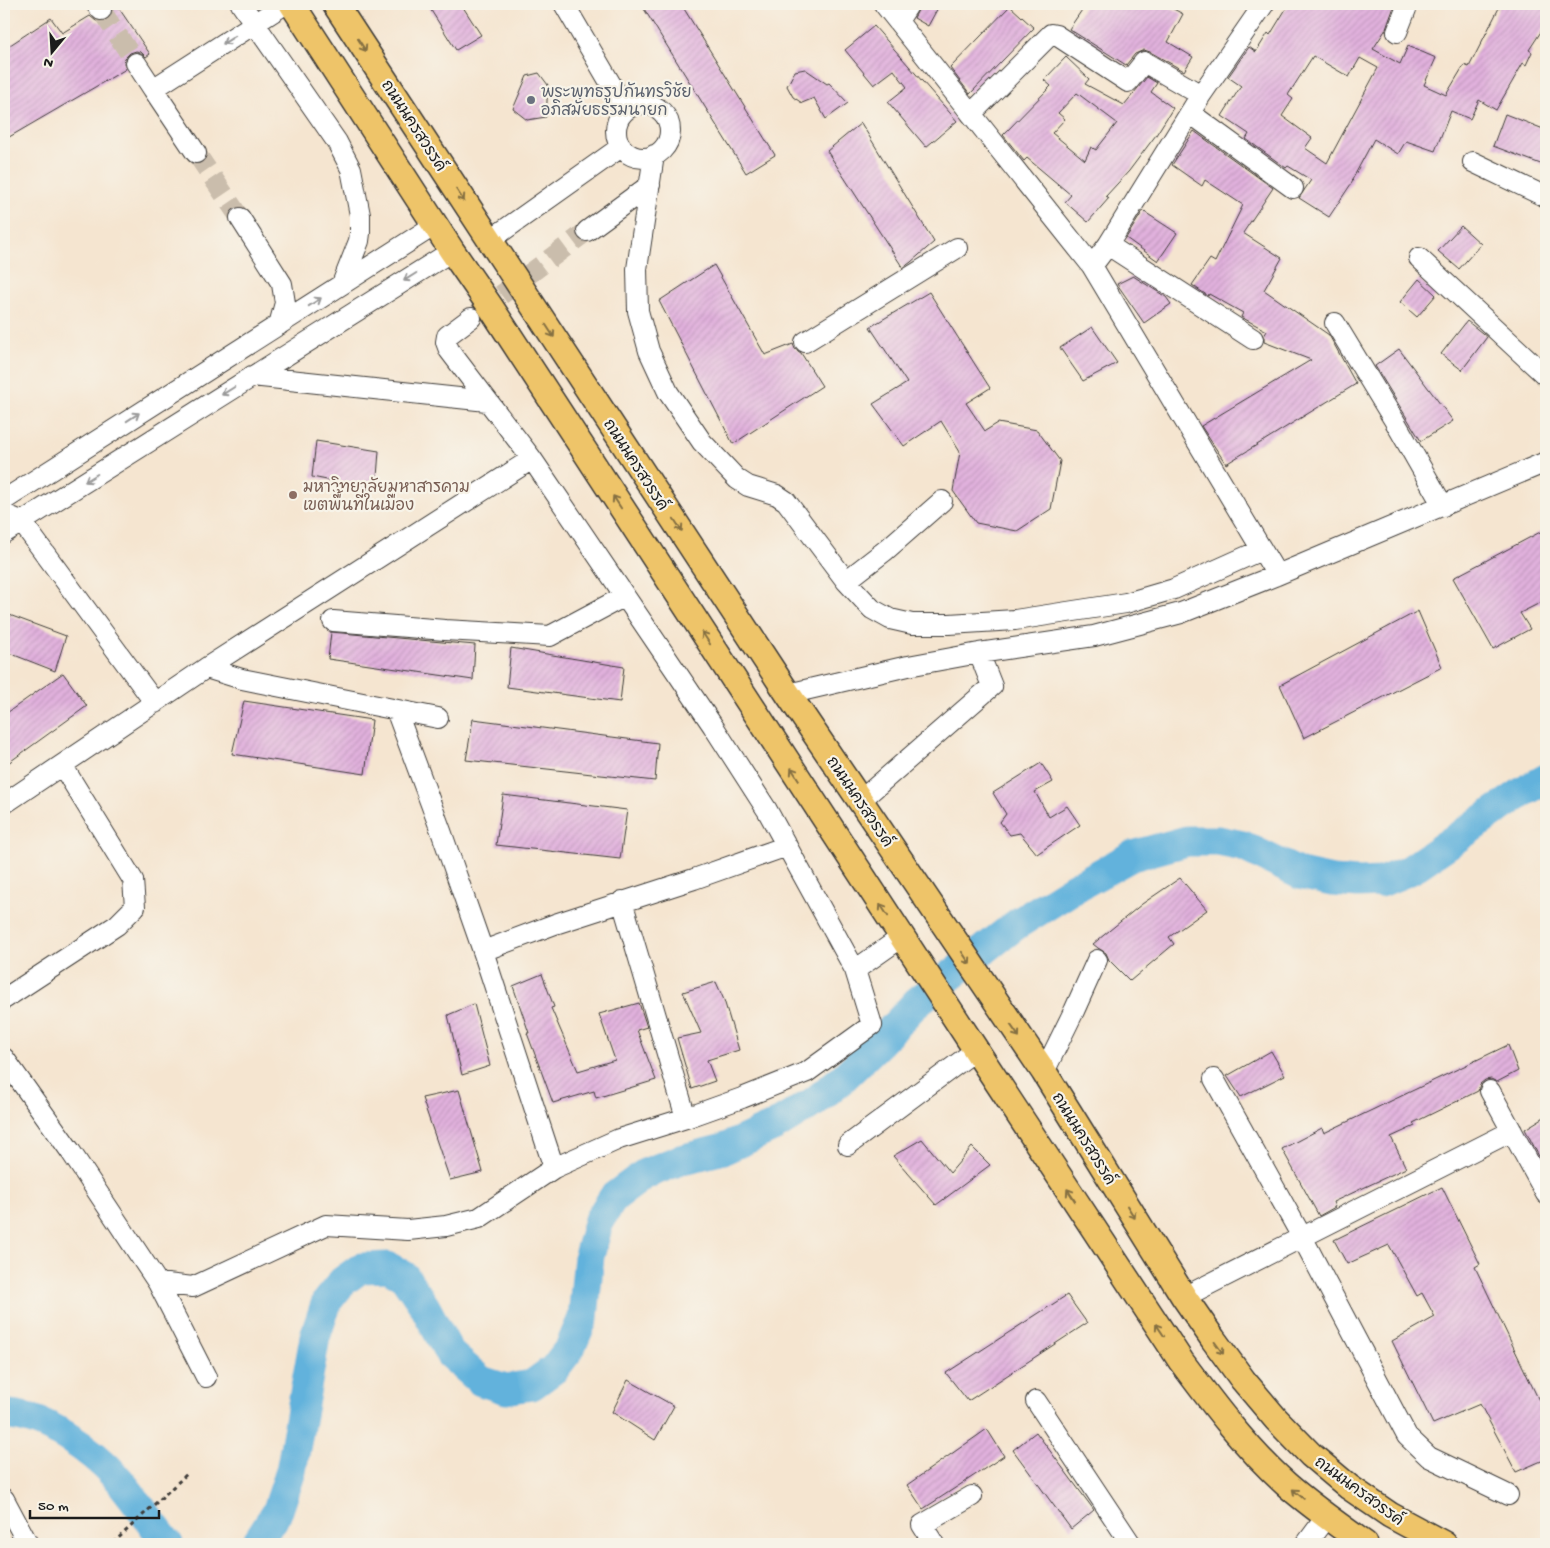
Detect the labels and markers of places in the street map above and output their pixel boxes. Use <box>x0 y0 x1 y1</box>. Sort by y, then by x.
place label: พระพุทธรูปกันทรวิชัย อภิสมัยธรรมนายก <box>541 81 692 122</box>
marker: พระพุทธรูปกันทรวิชัย อภิสมัยธรรมนายก <box>525 94 537 106</box>
place label: มหาวิทยาลัยมหาสารคาม เขตพื้นที่ในเมือง <box>303 476 470 517</box>
marker: มหาวิทยาลัยมหาสารคาม เขตพื้นที่ในเมือง <box>287 489 299 501</box>

